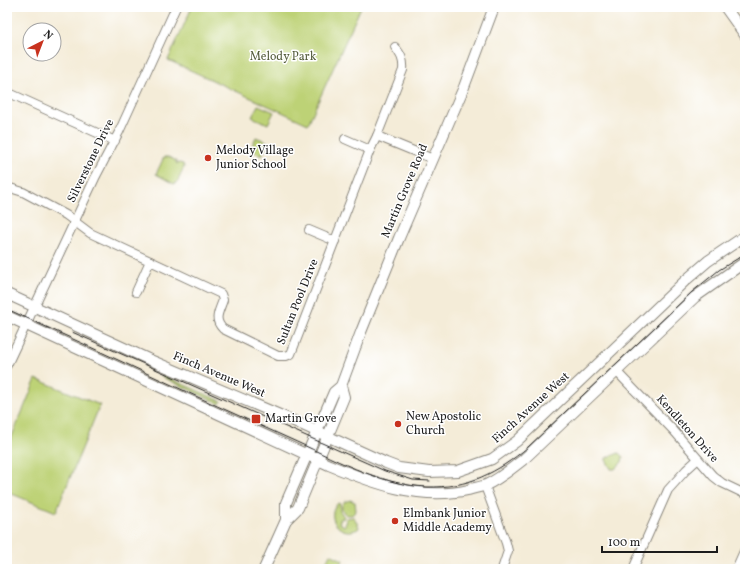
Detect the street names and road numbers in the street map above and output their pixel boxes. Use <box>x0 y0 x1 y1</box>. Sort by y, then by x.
street label: Silverstone Drive <box>64 116 118 205</box>
street label: Martin Grove Road <box>378 141 432 241</box>
street label: Sultan Pool Drive <box>273 256 323 347</box>
street label: Finch Avenue West <box>170 348 268 402</box>
street label: Finch Avenue West <box>489 369 573 447</box>
street label: Kendleton Drive <box>652 392 722 466</box>

